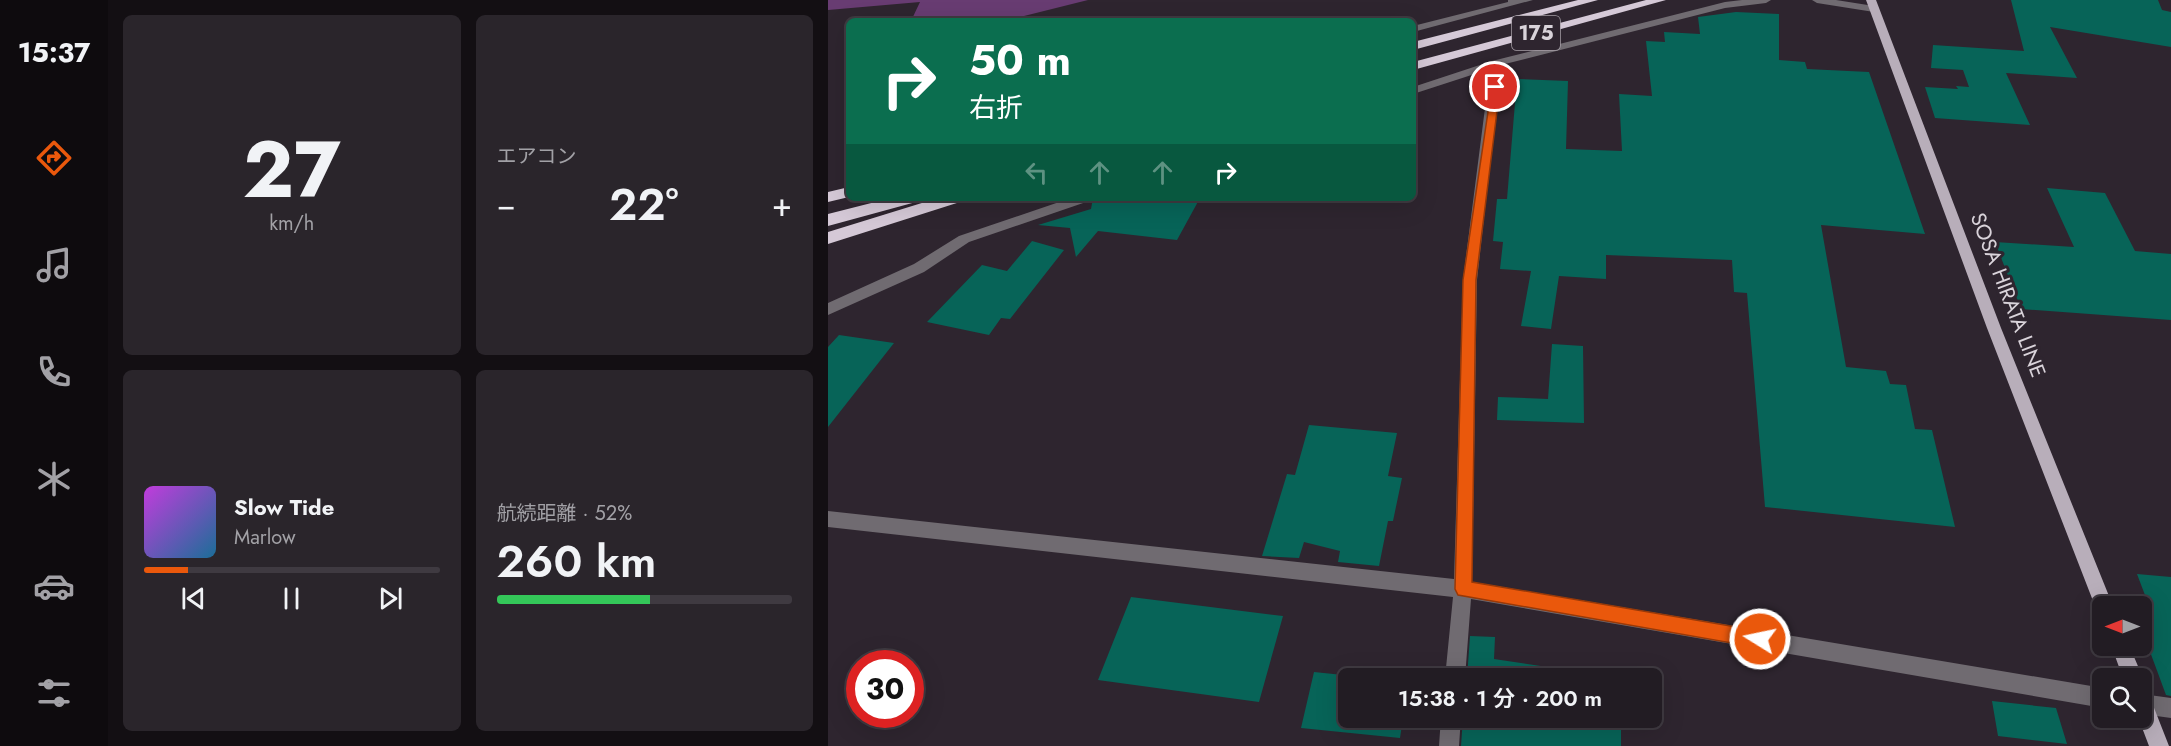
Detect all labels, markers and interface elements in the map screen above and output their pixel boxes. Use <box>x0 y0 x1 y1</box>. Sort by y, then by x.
road number: 175 <box>1512 16 1560 50</box>
text: 50 m <box>969 30 1071 91</box>
text: 15:37 <box>18 33 90 72</box>
icon: right <box>870 42 948 120</box>
pin <box>1469 61 1520 112</box>
icon: arrive <box>1478 70 1511 103</box>
text: 右折 <box>969 88 1023 127</box>
text: 27 <box>243 114 341 226</box>
icon: directions <box>33 137 75 179</box>
text: エアコン <box>497 142 577 171</box>
icon: left <box>1020 156 1053 189</box>
icon: ahead <box>1083 156 1116 189</box>
icon: ahead <box>1146 156 1179 189</box>
icon: right <box>1209 156 1242 189</box>
text: 22° <box>609 172 679 237</box>
text: − <box>497 181 516 228</box>
text: + <box>772 181 792 228</box>
street label: SOSA HIRATA LINE <box>1963 208 2053 382</box>
text: km/h <box>269 209 314 238</box>
icon: music <box>33 244 75 286</box>
icon: phone <box>33 351 75 393</box>
icon: climate <box>33 458 75 500</box>
text: Slow Tide <box>234 491 334 523</box>
text: 航続距離 · 52% <box>497 499 632 528</box>
text: Marlow <box>234 523 296 552</box>
text: 260 km <box>497 529 656 594</box>
icon: car <box>33 565 75 607</box>
icon: previous <box>177 582 210 615</box>
icon: pause <box>275 582 308 615</box>
icon: next <box>374 582 407 615</box>
north arrow <box>2092 596 2152 656</box>
map controls <box>2092 596 2152 728</box>
position arrow <box>1728 607 1792 671</box>
speed limit sign: 30 <box>846 650 924 728</box>
button: search <box>2092 668 2152 728</box>
icon: filters <box>33 672 75 714</box>
text: 15:38 · 1 分 · 200 m <box>1398 682 1602 714</box>

